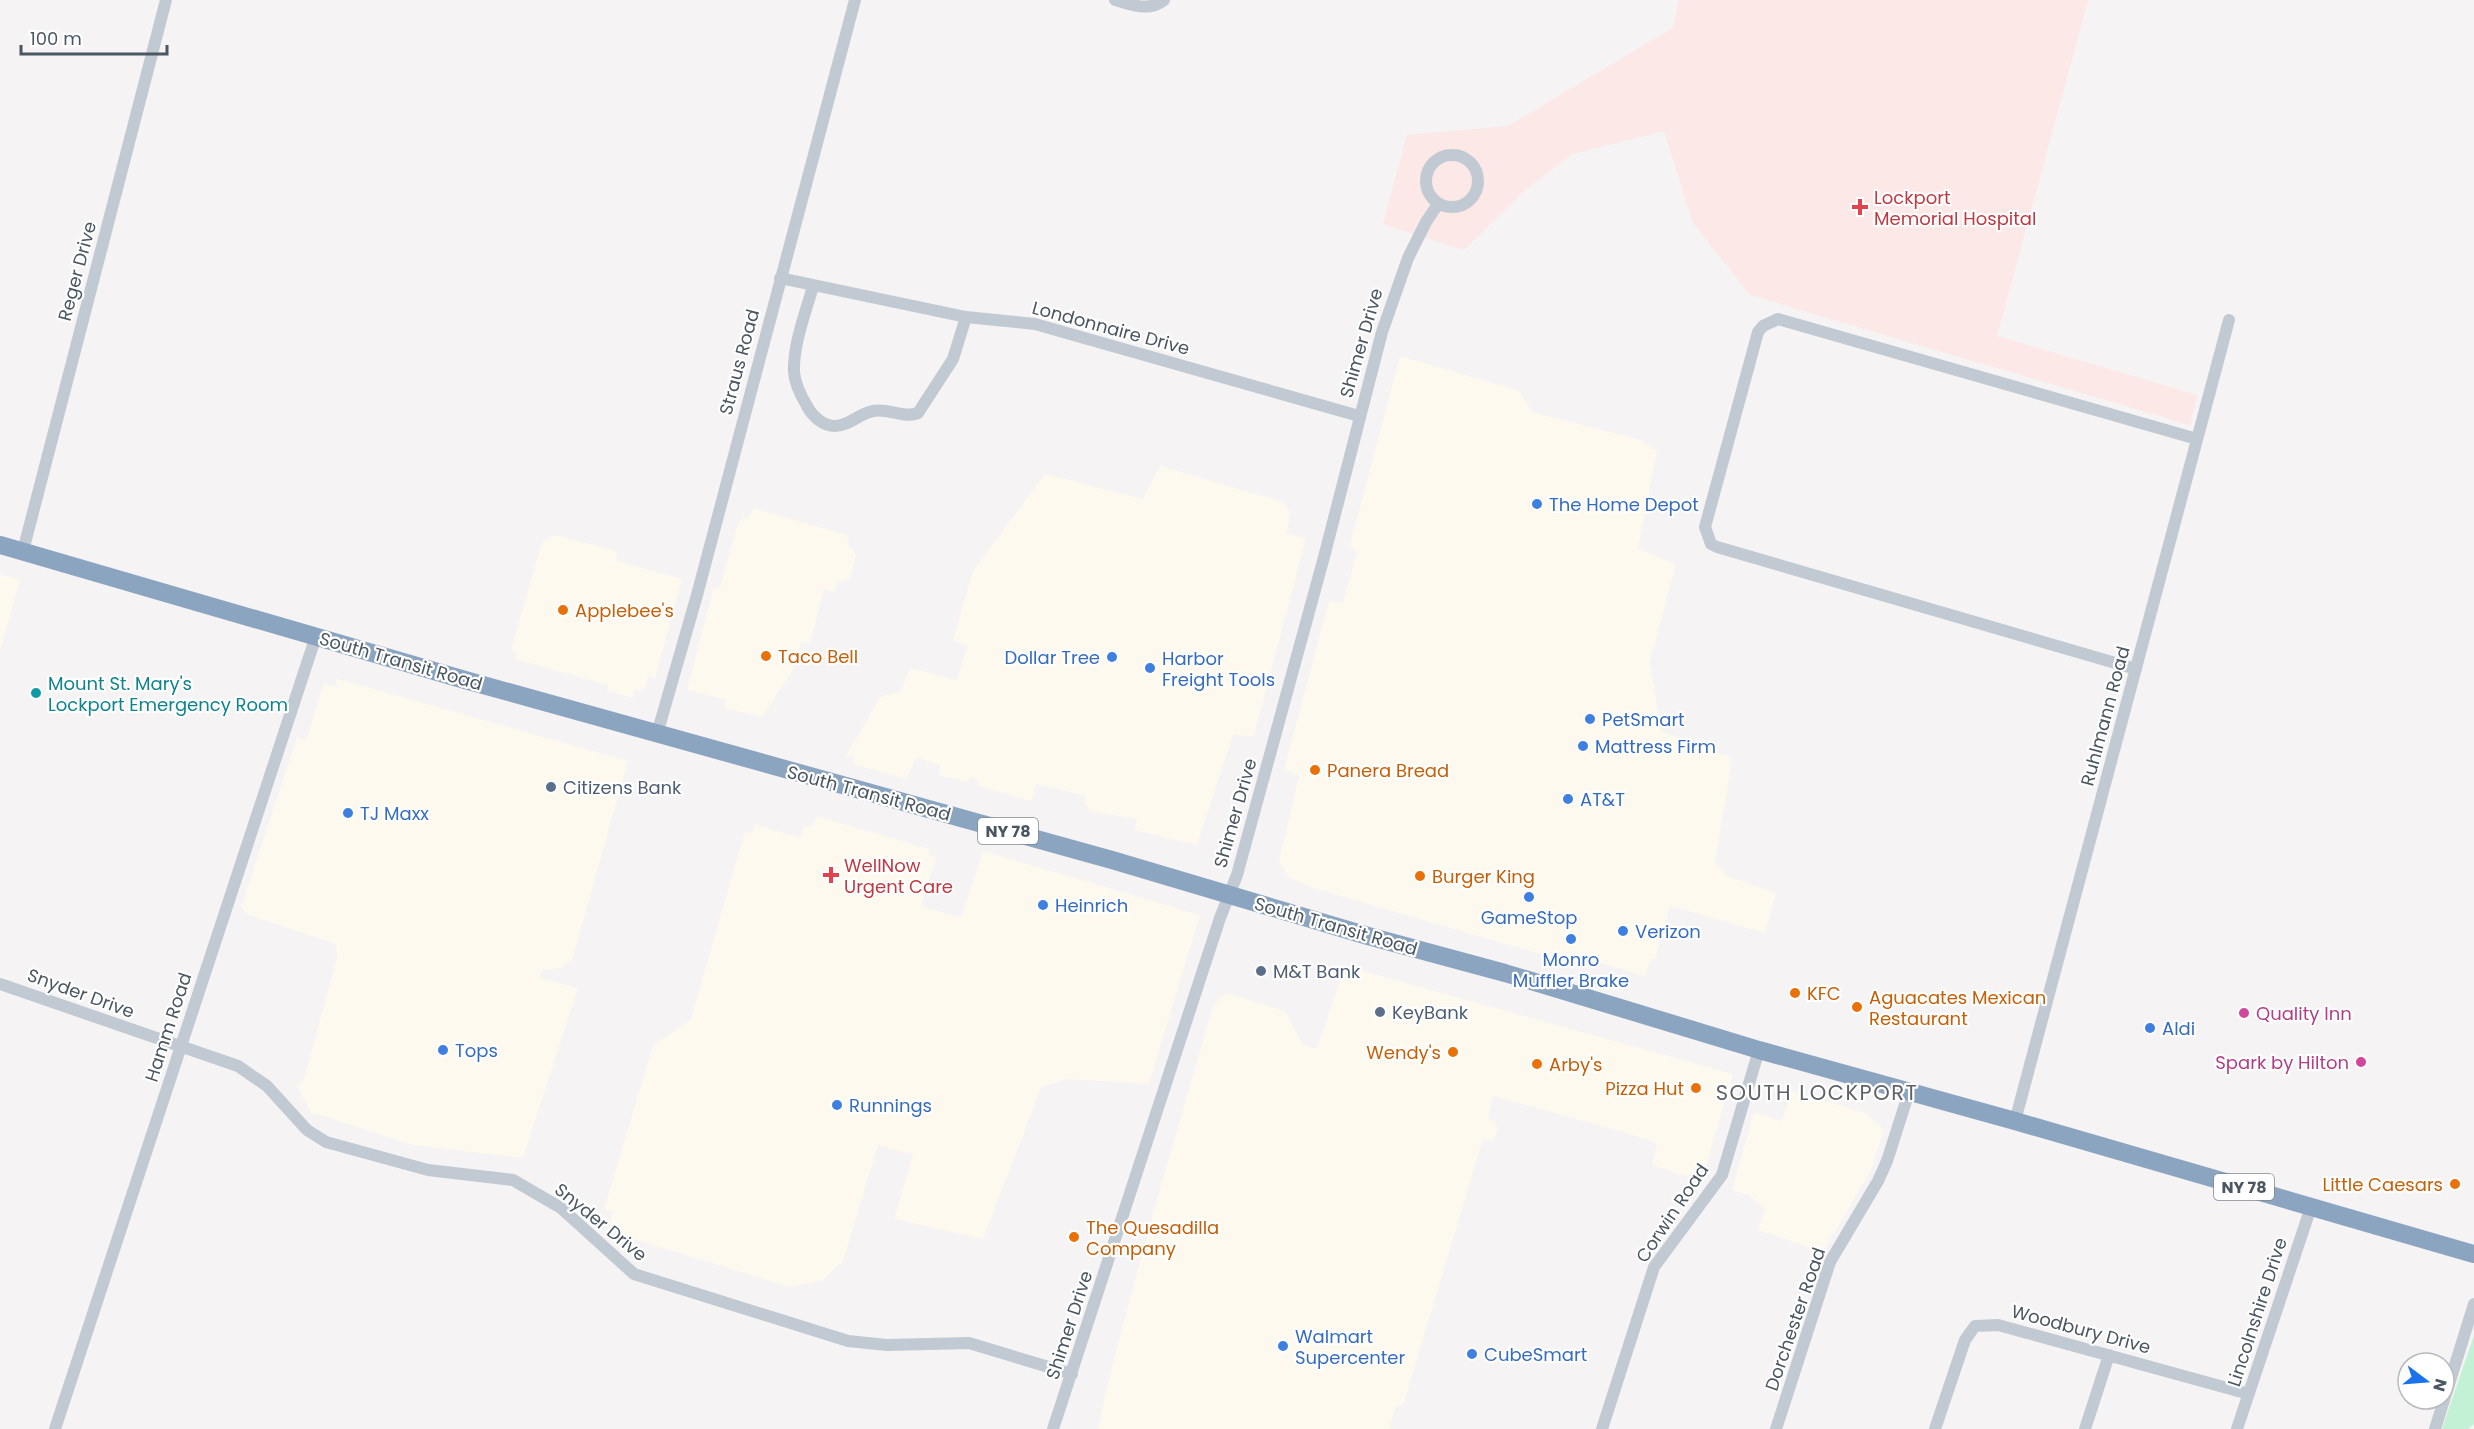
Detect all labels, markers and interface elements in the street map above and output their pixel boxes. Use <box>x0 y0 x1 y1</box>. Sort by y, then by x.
scale bar <box>21 18 166 56</box>
text: 100 m <box>30 26 82 51</box>
place label: Lockport Memorial Hospital <box>1874 185 2036 231</box>
marker: Lockport Memorial Hospital <box>1851 198 1869 216</box>
street label: Reger Drive <box>52 218 102 324</box>
street label: Shimer Drive <box>1333 285 1389 401</box>
street label: Londonnaire Drive <box>1030 295 1192 361</box>
street label: Straus Road <box>713 306 765 418</box>
place label: The Home Depot <box>1549 492 1699 517</box>
marker: The Home Depot <box>1530 497 1544 511</box>
place label: Applebee's <box>575 598 674 623</box>
marker: Applebee's <box>556 603 570 617</box>
street label: South Transit Road <box>317 626 485 696</box>
street label: Ruhlmann Road <box>2074 643 2136 789</box>
place label: Taco Bell <box>778 644 858 669</box>
place label: Dollar Tree <box>1004 645 1100 670</box>
place label: Harbor Freight Tools <box>1162 646 1275 692</box>
marker: Taco Bell <box>759 649 773 663</box>
marker: Dollar Tree <box>1105 650 1119 664</box>
marker: Harbor Freight Tools <box>1143 661 1157 675</box>
place label: Mount St. Mary's Lockport Emergency Room <box>48 671 288 717</box>
marker: Mount St. Mary's Lockport Emergency Room <box>29 686 43 700</box>
place label: PetSmart <box>1602 707 1685 732</box>
marker: PetSmart <box>1583 712 1597 726</box>
place label: Mattress Firm <box>1595 734 1716 759</box>
marker: Mattress Firm <box>1576 739 1590 753</box>
street label: Shimer Drive <box>1207 755 1263 871</box>
place label: Panera Bread <box>1327 758 1449 783</box>
street label: South Transit Road <box>784 759 954 827</box>
marker: Panera Bread <box>1308 763 1322 777</box>
place label: Citizens Bank <box>563 775 682 800</box>
marker: Citizens Bank <box>544 780 558 794</box>
place label: AT&T <box>1580 787 1625 812</box>
marker: AT&T <box>1561 792 1575 806</box>
place label: TJ Maxx <box>360 801 429 826</box>
marker: TJ Maxx <box>341 806 355 820</box>
road number: NY 78 <box>978 818 1038 844</box>
place label: WellNow Urgent Care <box>844 853 953 899</box>
place label: Burger King <box>1432 864 1535 889</box>
marker: WellNow Urgent Care <box>822 866 840 884</box>
marker: Burger King <box>1413 869 1427 883</box>
marker: GameStop <box>1522 890 1536 904</box>
street label: South Transit Road <box>1252 891 1420 961</box>
place label: Heinrich <box>1055 893 1128 918</box>
marker: Heinrich <box>1036 898 1050 912</box>
place label: GameStop <box>1481 905 1577 930</box>
place label: Verizon <box>1635 919 1701 944</box>
marker: Verizon <box>1616 924 1630 938</box>
marker: Monro Muffler Brake <box>1564 932 1578 946</box>
place label: Monro Muffler Brake <box>1513 947 1629 993</box>
place label: M&T Bank <box>1273 959 1361 984</box>
street label: Snyder Drive <box>24 962 138 1024</box>
marker: M&T Bank <box>1254 964 1268 978</box>
street label: Hamm Road <box>139 969 197 1085</box>
place label: KFC <box>1807 981 1841 1006</box>
place label: Aguacates Mexican Restaurant <box>1869 985 2046 1031</box>
marker: KFC <box>1788 986 1802 1000</box>
place label: KeyBank <box>1392 1000 1469 1025</box>
marker: Aguacates Mexican Restaurant <box>1850 1000 1864 1014</box>
place label: Quality Inn <box>2256 1001 2352 1026</box>
marker: KeyBank <box>1373 1005 1387 1019</box>
marker: Quality Inn <box>2237 1006 2251 1020</box>
place label: Aldi <box>2162 1016 2195 1041</box>
marker: Aldi <box>2143 1021 2157 1035</box>
place label: Tops <box>455 1038 498 1063</box>
place label: Wendy's <box>1366 1040 1441 1065</box>
marker: Tops <box>436 1043 450 1057</box>
marker: Wendy's <box>1446 1045 1460 1059</box>
place label: Spark by Hilton <box>2215 1050 2349 1075</box>
place label: Arby's <box>1549 1052 1602 1077</box>
marker: Spark by Hilton <box>2354 1055 2368 1069</box>
marker: Arby's <box>1530 1057 1544 1071</box>
place label: Pizza Hut <box>1605 1076 1684 1101</box>
district label: SOUTH LOCKPORT <box>1716 1078 1918 1107</box>
marker: Pizza Hut <box>1689 1081 1703 1095</box>
place label: Runnings <box>849 1093 932 1118</box>
marker: Runnings <box>830 1098 844 1112</box>
street label: Corwin Road <box>1630 1159 1714 1267</box>
place label: Little Caesars <box>2322 1172 2443 1197</box>
road number: NY 78 <box>2214 1174 2274 1200</box>
street label: Snyder Drive <box>550 1177 652 1267</box>
marker: Little Caesars <box>2448 1177 2462 1191</box>
place label: The Quesadilla Company <box>1086 1215 1219 1261</box>
marker: The Quesadilla Company <box>1067 1230 1081 1244</box>
street label: Lincolnshire Drive <box>2221 1234 2293 1390</box>
street label: Dorchester Road <box>1759 1244 1831 1394</box>
street label: Shimer Drive <box>1040 1267 1098 1383</box>
street label: Woodbury Drive <box>2009 1298 2153 1360</box>
place label: Walmart Supercenter <box>1295 1324 1405 1370</box>
marker: Walmart Supercenter <box>1276 1339 1290 1353</box>
place label: CubeSmart <box>1484 1342 1587 1367</box>
marker: CubeSmart <box>1465 1347 1479 1361</box>
north arrow <box>2396 1351 2456 1411</box>
text: N <box>2427 1376 2453 1394</box>

